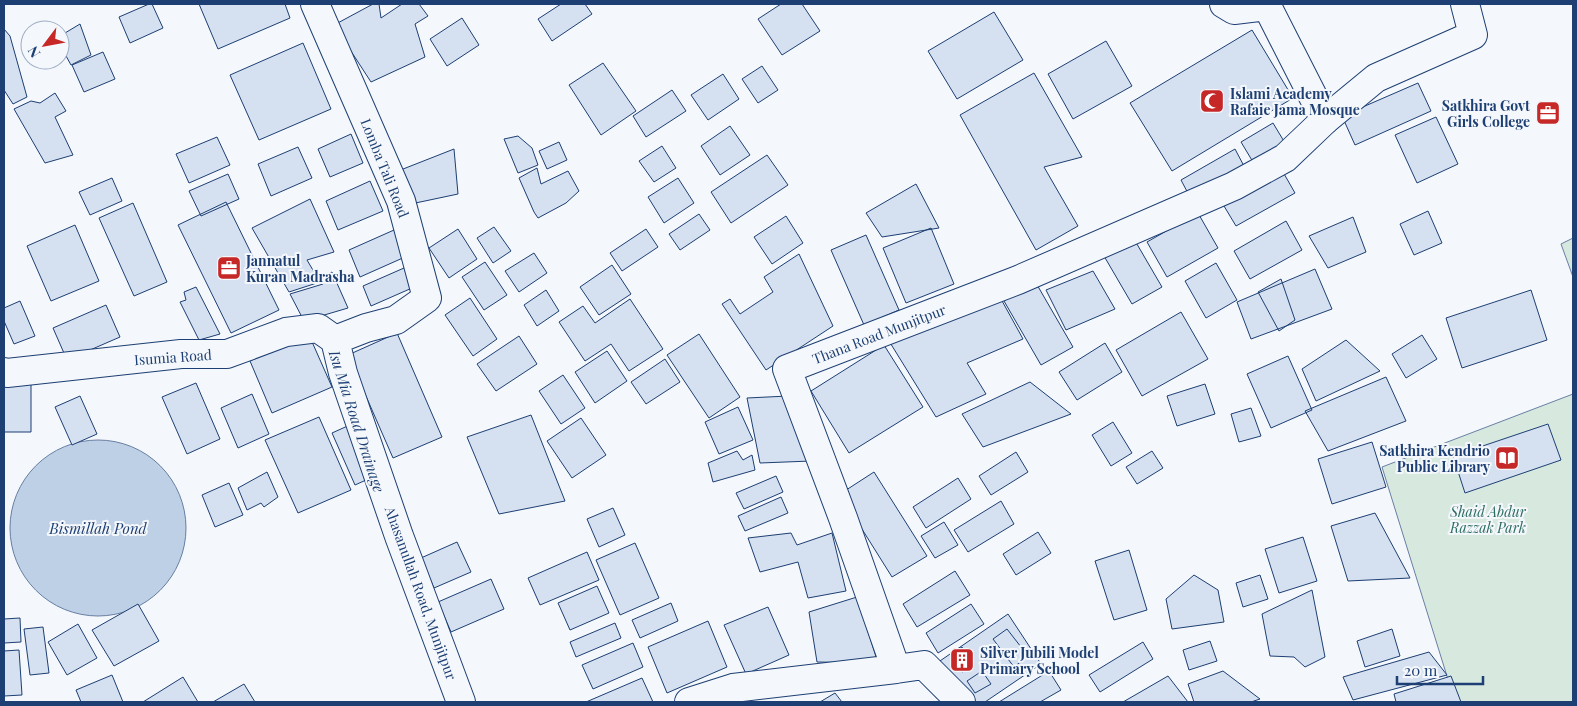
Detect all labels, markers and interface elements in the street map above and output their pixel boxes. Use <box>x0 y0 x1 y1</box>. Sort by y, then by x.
north arrow <box>20 20 70 70</box>
text: N <box>23 43 44 61</box>
place label: Islami Academy Rafaie Jama Mosque <box>1230 84 1360 119</box>
mosque icon: Islami Academy Rafaie Jama Mosque <box>1199 88 1225 114</box>
place label: Satkhira Govt Girls College <box>1442 96 1530 131</box>
office icon: Satkhira Govt Girls College <box>1535 100 1561 126</box>
street label: Lomba Tali Road <box>357 116 413 220</box>
place label: Jannatul Kuran Madrasha <box>245 251 355 286</box>
office icon: Jannatul Kuran Madrasha <box>216 255 242 281</box>
street label: Thana Road Munjitpur <box>809 299 949 368</box>
street label: Isumia Road <box>134 345 212 369</box>
water label: Isu Mia Road Drainage <box>324 346 390 495</box>
place label: Satkhira Kendrio Public Library <box>1379 441 1491 476</box>
library icon: Satkhira Kendrio Public Library <box>1494 445 1520 471</box>
park label: Shaid Abdur Razzak Park <box>1449 502 1527 537</box>
street label: Ahasanullah Road, Munjitpur <box>380 503 462 683</box>
water label: Bismillah Pond <box>48 518 148 538</box>
place label: Silver Jubili Model Primary School <box>980 643 1099 678</box>
building icon: Silver Jubili Model Primary School <box>949 647 975 673</box>
scale bar <box>1397 654 1483 686</box>
text: 20 m <box>1404 660 1438 680</box>

